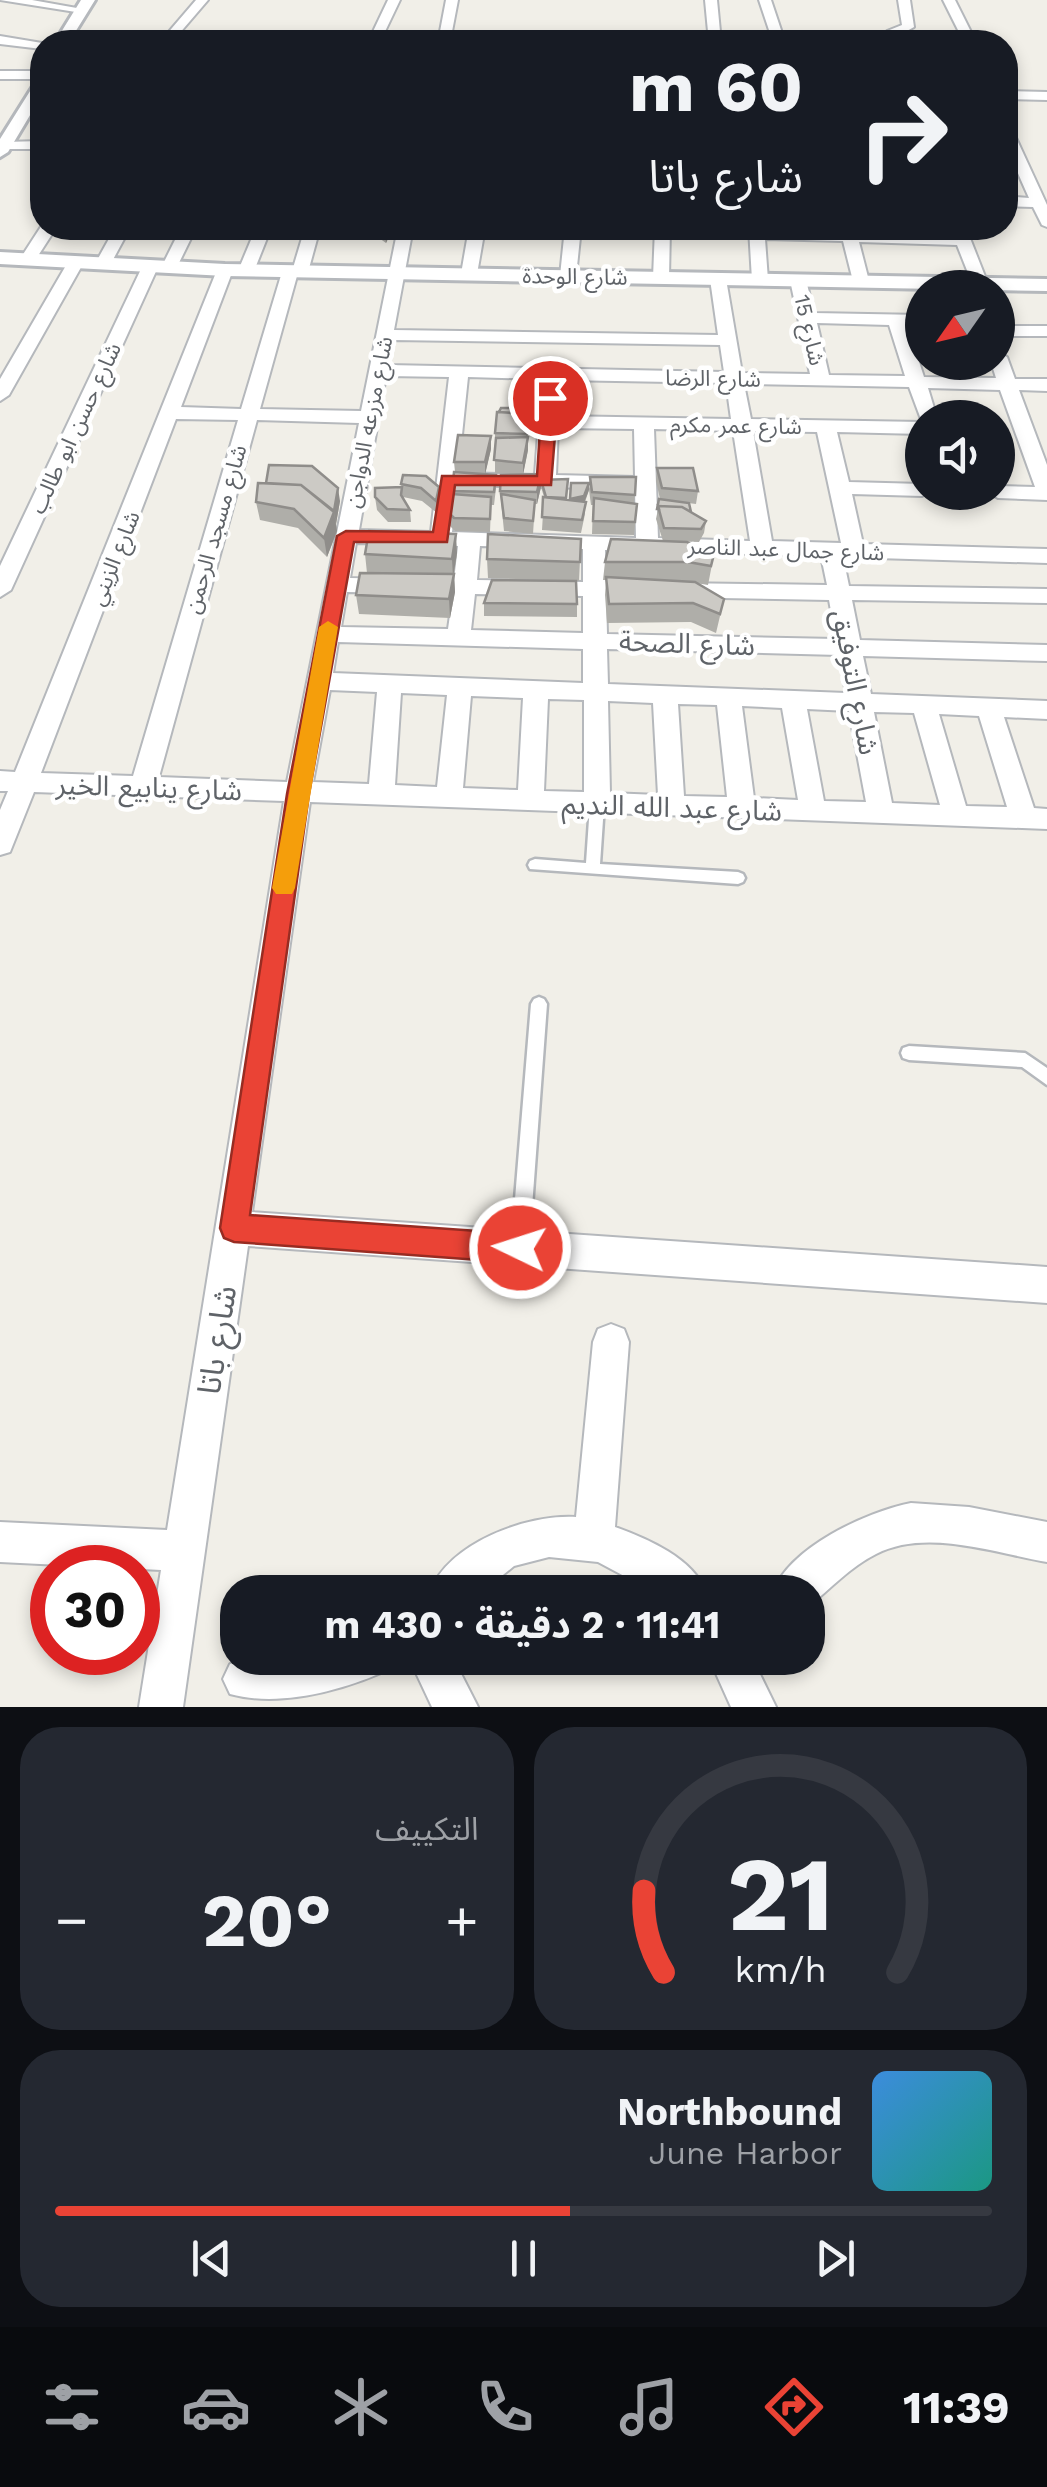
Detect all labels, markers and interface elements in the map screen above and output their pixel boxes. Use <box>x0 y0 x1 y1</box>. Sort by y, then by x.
text: 60 m <box>629 46 803 128</box>
icon: right <box>838 70 968 200</box>
text: شارع باتا <box>648 150 803 203</box>
street label: شارع الوحدة <box>522 263 628 294</box>
north arrow <box>905 270 1015 380</box>
map controls <box>905 270 1015 510</box>
street label: شارع 15 <box>785 292 830 369</box>
street label: شارع مزرعه الدواجن <box>340 334 401 511</box>
street label: شارع حسن ابو طالب <box>25 339 130 519</box>
pin <box>508 356 593 441</box>
street label: شارع الرضا <box>665 365 761 396</box>
icon: arrive <box>523 371 578 426</box>
button: sound <box>905 400 1015 510</box>
street label: شارع عمر مكرم <box>670 412 802 443</box>
street label: شارع مسجد الرحمن <box>179 442 255 617</box>
street label: شارع الزيني <box>84 507 149 611</box>
street label: شارع جمال عبد الناصر <box>686 534 885 569</box>
street label: شارع التوفيق <box>821 607 886 758</box>
street label: شارع الصحة <box>618 625 756 666</box>
street label: شارع ينابيع الخير <box>54 768 242 811</box>
street label: شارع عبد الله النديم <box>561 787 783 833</box>
position arrow <box>468 1196 572 1300</box>
street label: شارع باتا <box>190 1283 249 1398</box>
speed limit sign: 30 <box>30 1545 160 1675</box>
text: 11:41 · 2 دقيقة · 430 m <box>325 1603 720 1647</box>
text: التكييف <box>375 1810 479 1848</box>
text: 21 <box>727 1833 834 1955</box>
text: 20° <box>202 1876 332 1964</box>
text: − <box>55 1888 88 1952</box>
text: + <box>445 1888 478 1952</box>
text: km/h <box>734 1949 826 1991</box>
text: Northbound <box>617 2090 842 2134</box>
text: June Harbor <box>648 2134 842 2172</box>
icon: previous <box>184 2231 239 2286</box>
icon: pause <box>496 2231 551 2286</box>
icon: next <box>808 2231 863 2286</box>
icon: filters <box>37 2372 107 2442</box>
icon: car <box>181 2372 251 2442</box>
icon: climate <box>326 2372 396 2442</box>
icon: phone <box>470 2372 540 2442</box>
icon: music <box>614 2372 684 2442</box>
icon: directions <box>759 2372 829 2442</box>
text: 11:39 <box>903 2381 1010 2434</box>

